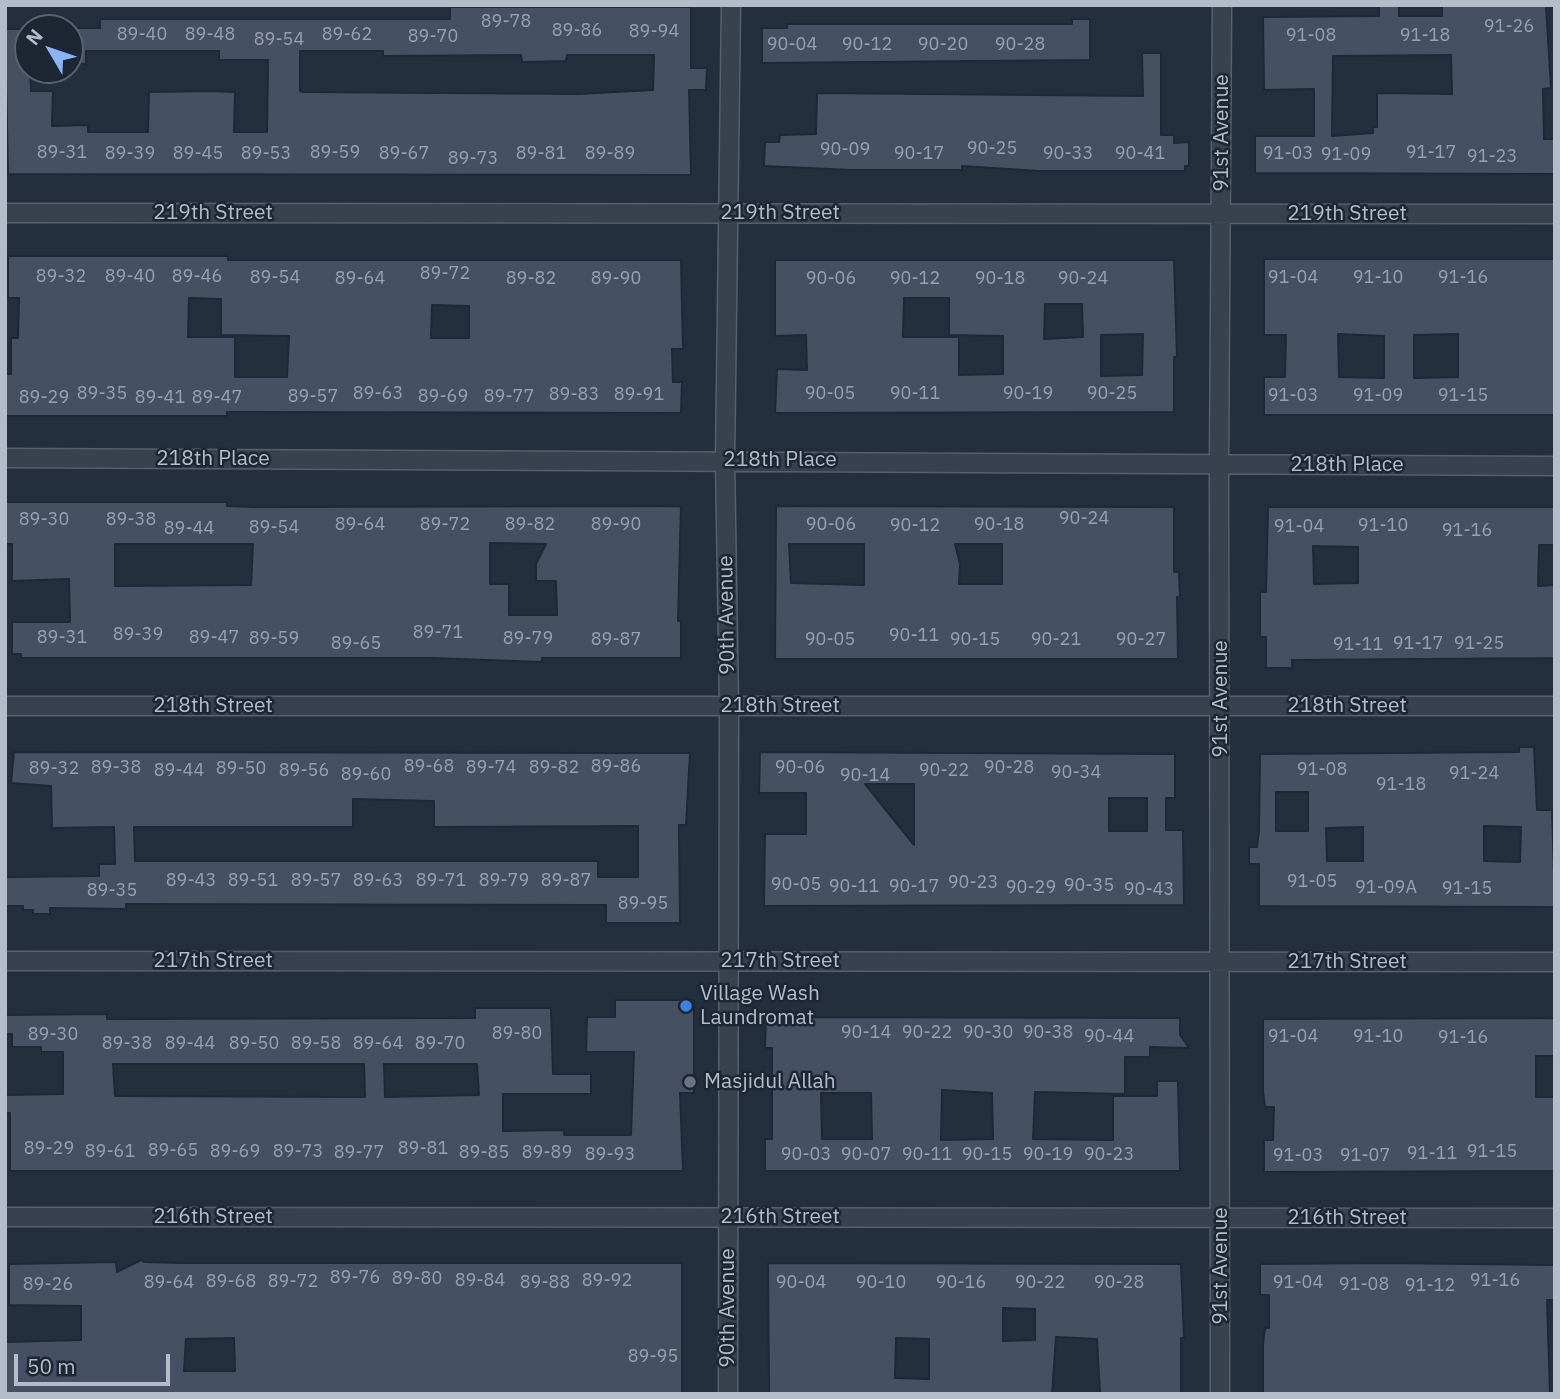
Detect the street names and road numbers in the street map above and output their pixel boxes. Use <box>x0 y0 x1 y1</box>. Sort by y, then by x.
street label: 91st Avenue <box>1209 74 1235 192</box>
street label: 219th Street <box>153 200 273 226</box>
street label: 219th Street <box>720 200 840 226</box>
street label: 219th Street <box>1287 201 1407 227</box>
street label: 218th Place <box>156 446 270 472</box>
street label: 218th Place <box>723 447 837 473</box>
street label: 218th Place <box>1290 452 1404 478</box>
street label: 90th Avenue <box>713 555 741 675</box>
street label: 91st Avenue <box>1208 640 1234 758</box>
street label: 218th Street <box>153 693 273 719</box>
street label: 218th Street <box>720 693 840 719</box>
street label: 218th Street <box>1287 693 1407 719</box>
street label: 217th Street <box>153 948 273 974</box>
street label: 217th Street <box>720 948 840 974</box>
street label: 217th Street <box>1287 949 1407 975</box>
street label: 216th Street <box>153 1204 273 1230</box>
street label: 216th Street <box>720 1204 840 1230</box>
street label: 216th Street <box>1287 1205 1407 1231</box>
street label: 91st Avenue <box>1208 1207 1234 1325</box>
street label: 90th Avenue <box>715 1248 741 1368</box>

